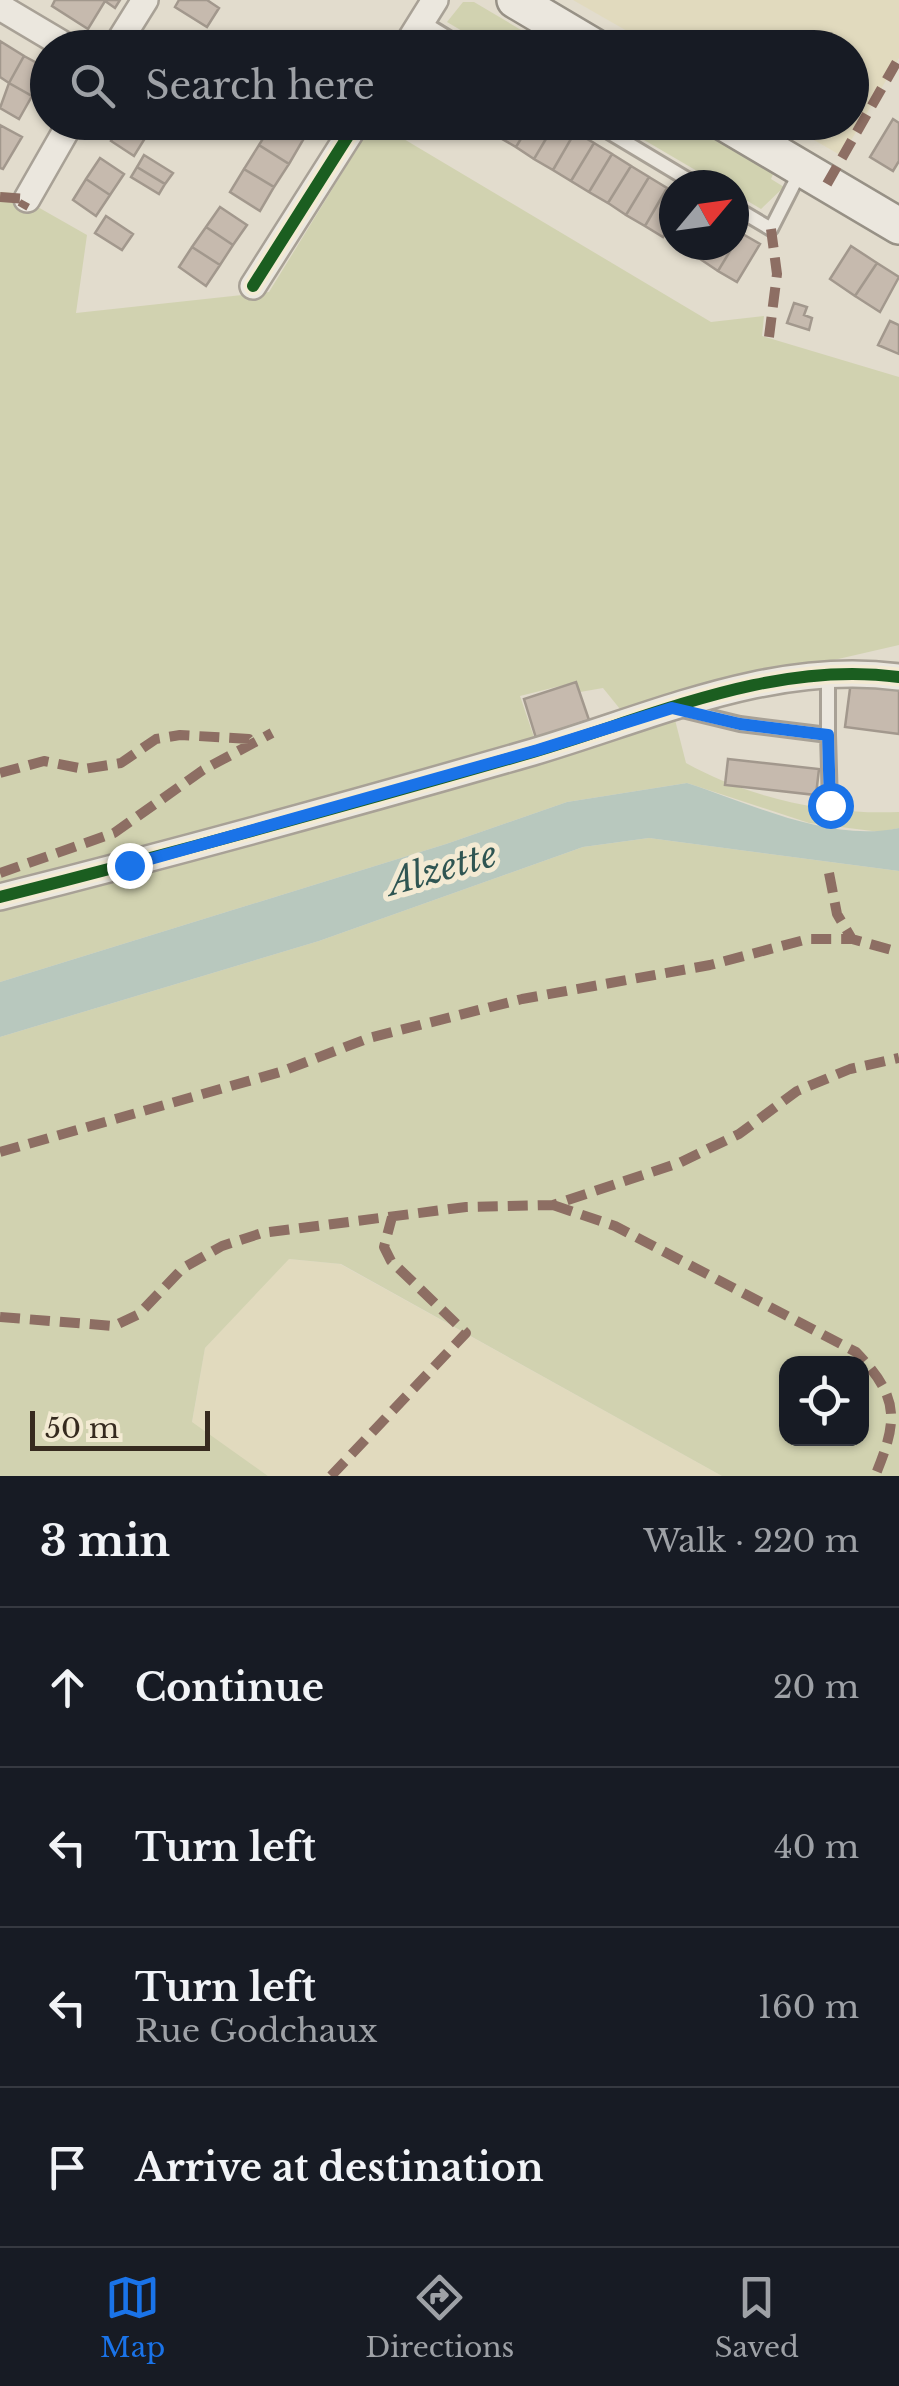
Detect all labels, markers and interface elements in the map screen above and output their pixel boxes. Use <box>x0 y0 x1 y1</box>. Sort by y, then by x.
search box <box>30 30 869 140</box>
icon: search <box>65 58 120 113</box>
text: Search here <box>145 62 375 109</box>
north arrow <box>659 170 749 260</box>
route start <box>808 783 854 829</box>
water label: Alzette <box>378 832 502 905</box>
route end <box>107 843 153 889</box>
map controls <box>779 1356 869 1446</box>
button: locate <box>779 1356 869 1446</box>
scale bar <box>30 1406 210 1450</box>
text: 50 m <box>45 1411 119 1446</box>
text: 3 min <box>40 1515 170 1567</box>
text: Walk · 220 m <box>644 1521 859 1561</box>
icon: ahead <box>40 1660 95 1715</box>
text: Continue <box>135 1664 324 1711</box>
text: 20 m <box>773 1667 859 1707</box>
icon: left <box>40 1820 95 1875</box>
text: Turn left <box>135 1824 316 1871</box>
text: 40 m <box>774 1827 859 1867</box>
text: Turn left <box>135 1964 316 2011</box>
icon: left <box>40 1980 95 2035</box>
text: 160 m <box>758 1987 859 2027</box>
text: Rue Godchaux <box>135 2011 377 2051</box>
icon: arrive <box>40 2140 95 2195</box>
text: Arrive at destination <box>135 2144 544 2191</box>
tab: Map <box>100 2270 165 2365</box>
tab: Directions <box>365 2270 514 2365</box>
tab: Saved <box>714 2270 799 2365</box>

